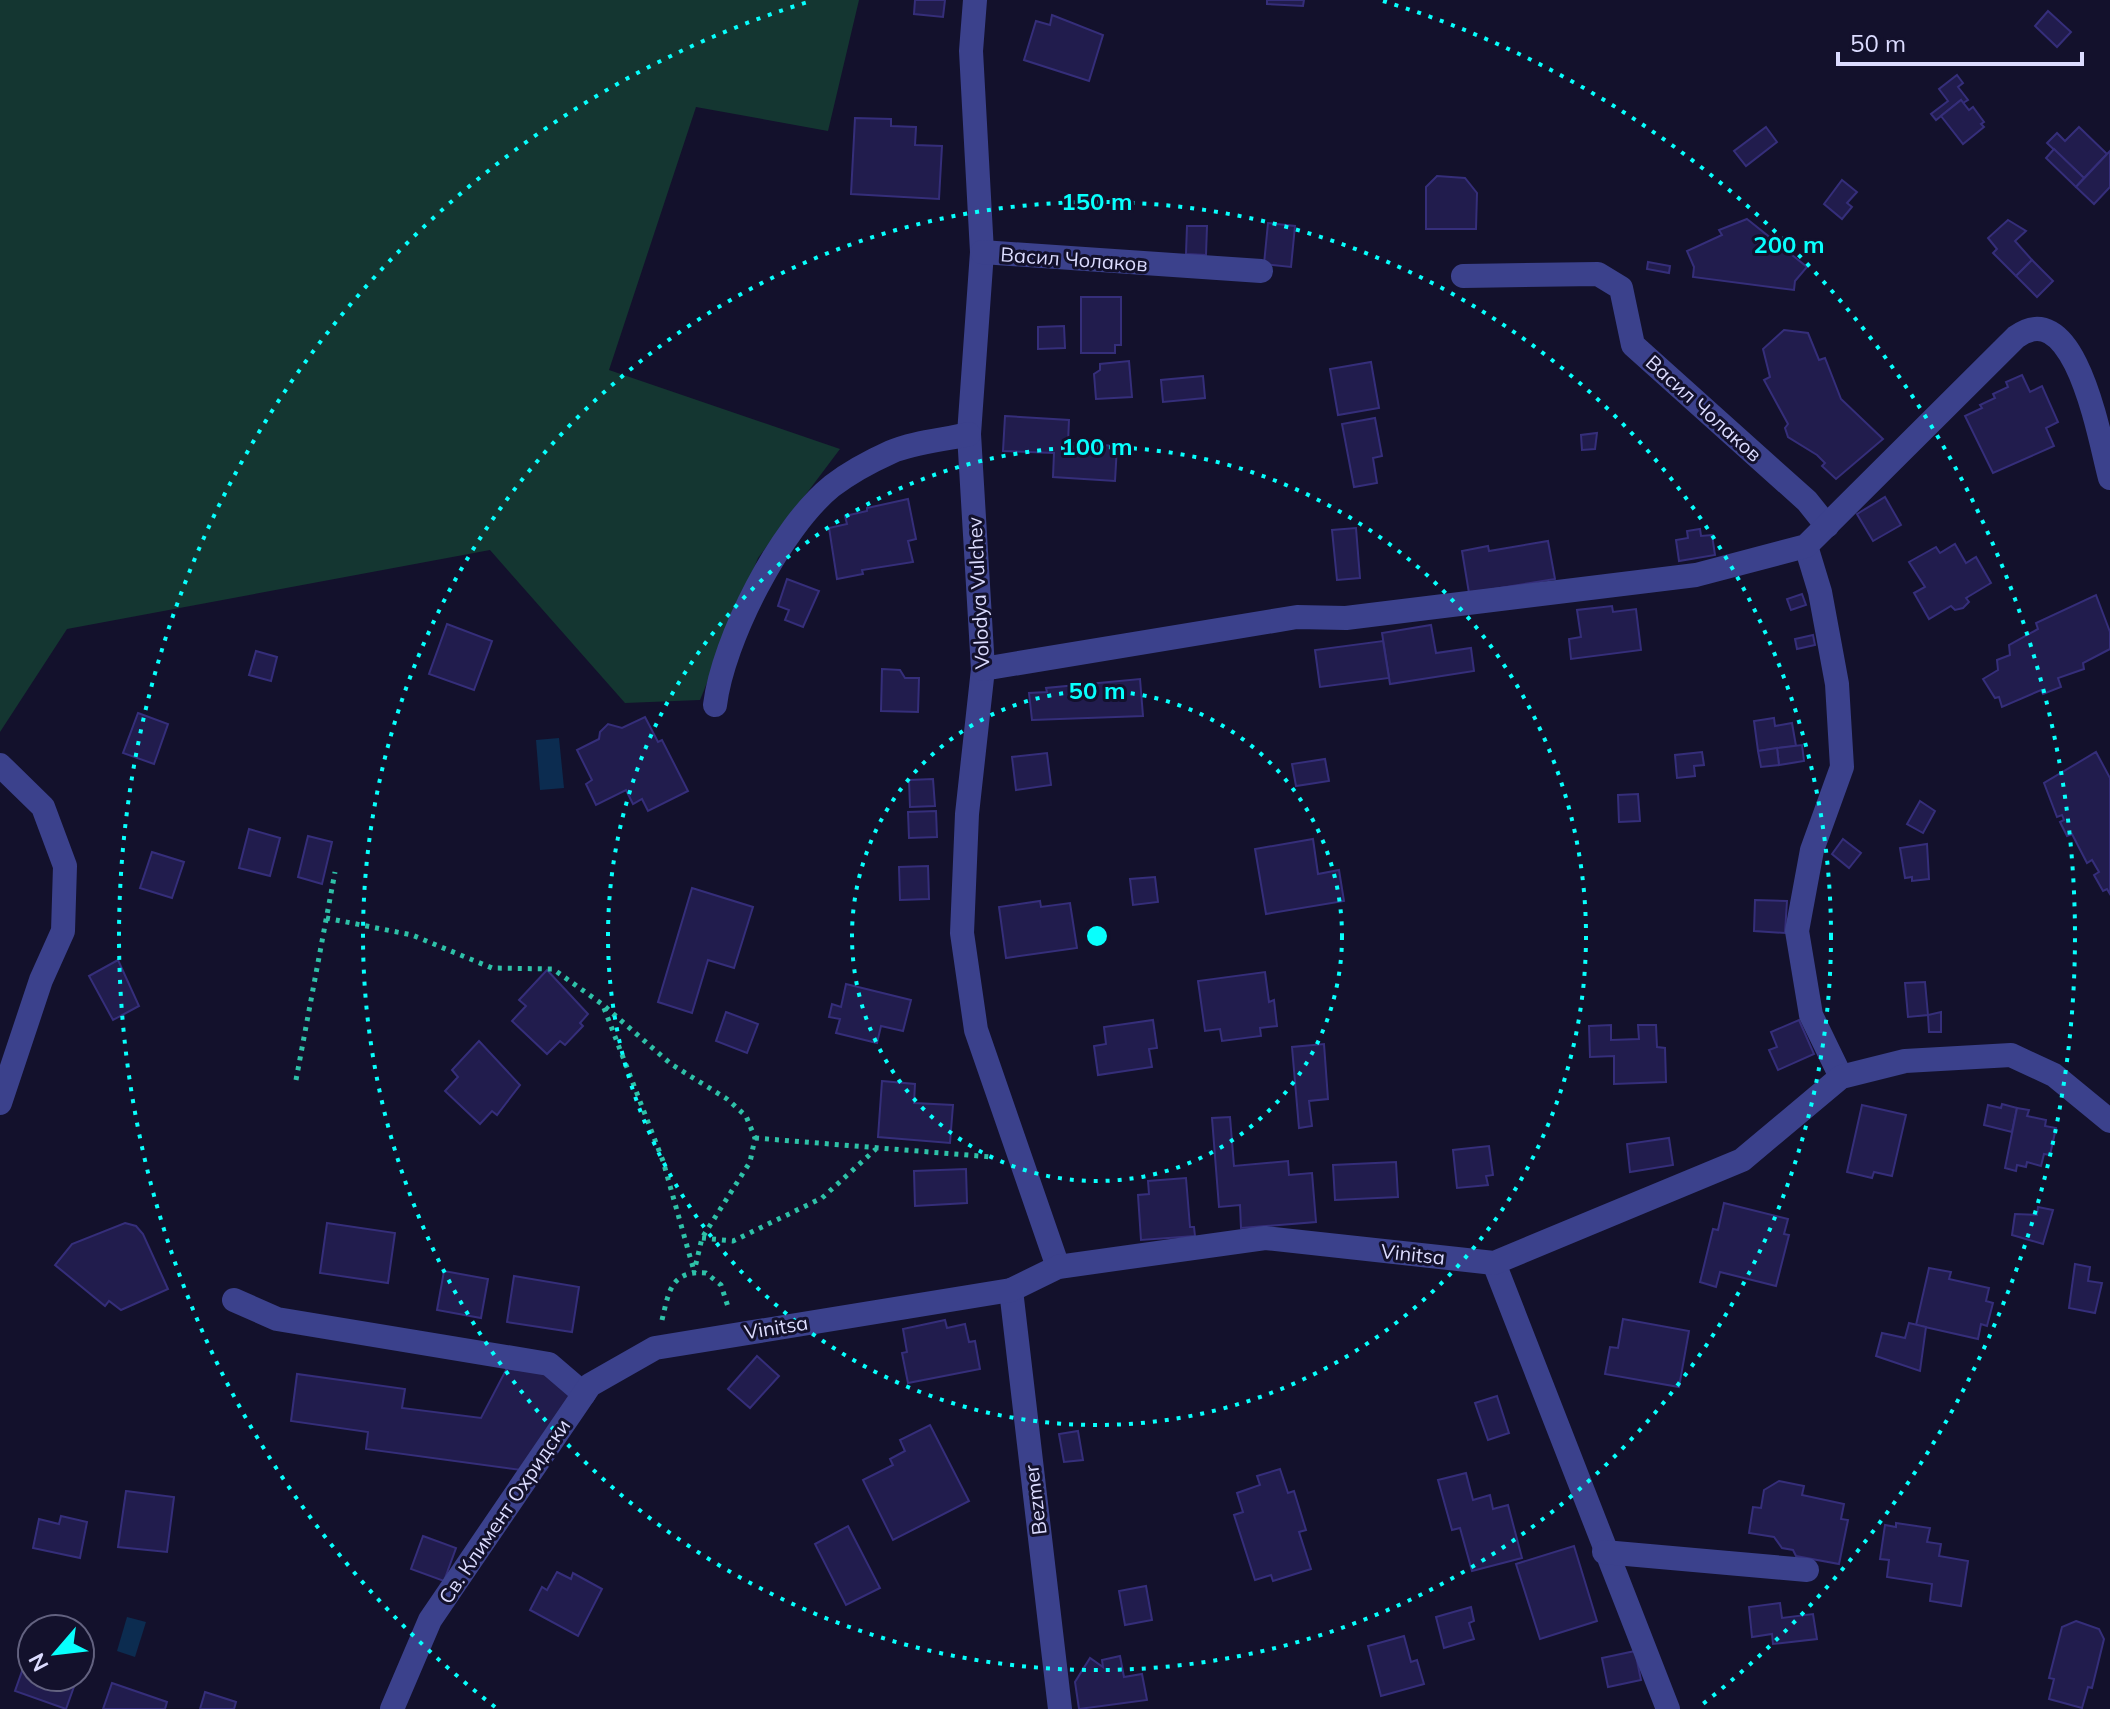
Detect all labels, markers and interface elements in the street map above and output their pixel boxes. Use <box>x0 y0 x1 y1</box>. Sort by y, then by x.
scale bar <box>1838 16 2082 66</box>
text: 50 m <box>1850 28 1906 58</box>
text: 150 m <box>1061 186 1133 216</box>
text: 200 m <box>1753 229 1825 259</box>
street label: Васил Чолаков <box>1000 241 1148 277</box>
street label: Васил Чолаков <box>1641 349 1767 467</box>
text: 100 m <box>1061 431 1133 461</box>
street label: Volodya Vulchev <box>962 516 994 670</box>
text: 50 m <box>1069 675 1125 705</box>
centre of rings <box>1083 922 1111 950</box>
street label: Vinitsa <box>1380 1238 1446 1270</box>
street label: Vinitsa <box>742 1310 810 1344</box>
street label: Св. Климент Охридски <box>433 1414 575 1608</box>
street label: Bezmer <box>1018 1463 1052 1537</box>
north arrow <box>16 1613 96 1693</box>
text: N <box>22 1648 55 1676</box>

